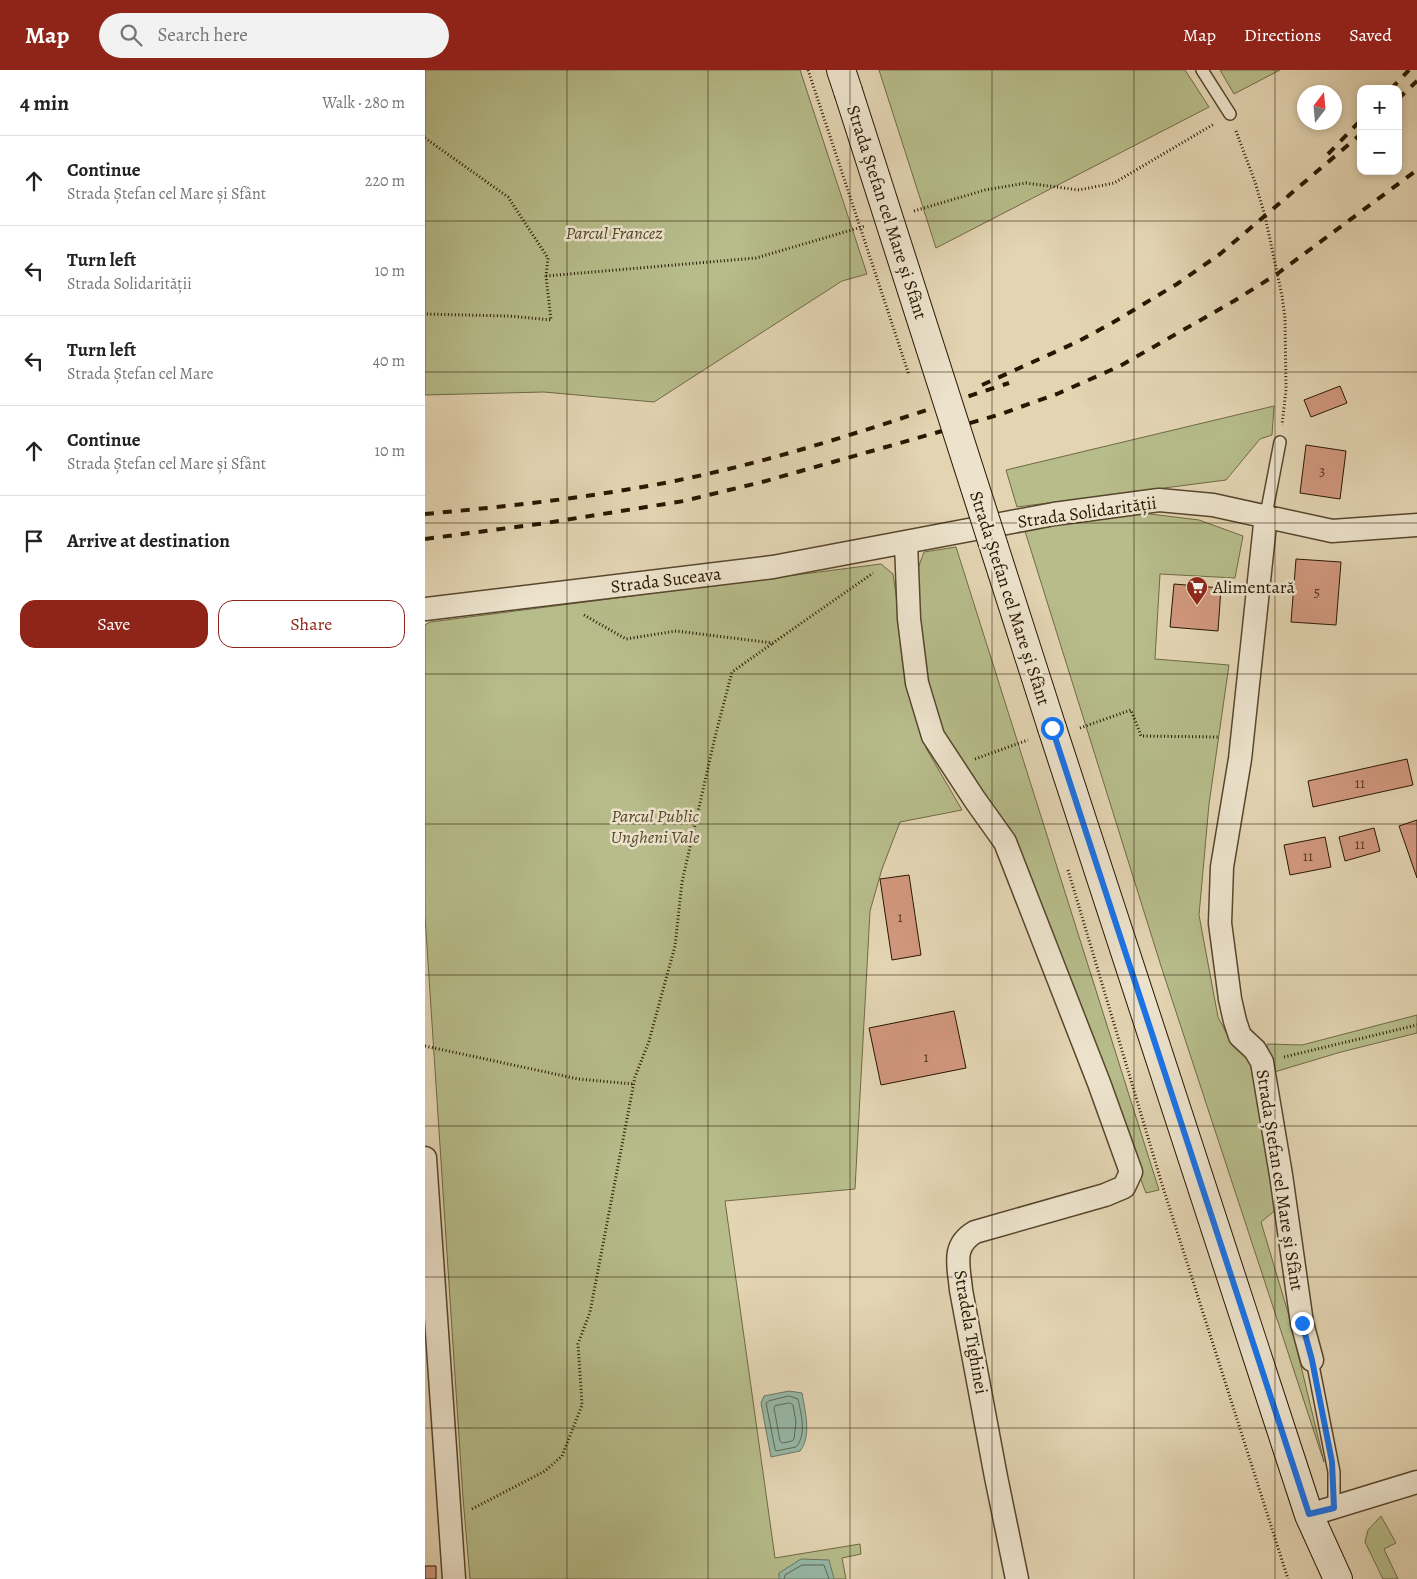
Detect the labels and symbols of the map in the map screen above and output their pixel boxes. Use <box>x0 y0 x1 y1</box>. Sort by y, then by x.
north arrow <box>1297 85 1342 130</box>
street label: Strada Ștefan cel Mare și Sfânt <box>841 102 933 322</box>
park label: Parcul Francez <box>566 221 663 245</box>
house number: 3 <box>1319 461 1325 481</box>
street label: Strada Ștefan cel Mare și Sfânt <box>964 488 1056 708</box>
street label: Strada Solidarității <box>1016 490 1158 534</box>
street label: Strada Suceava <box>609 561 723 599</box>
supermarket icon: Alimentară <box>1185 575 1209 606</box>
place label: Alimentară <box>1212 575 1296 599</box>
house number: 5 <box>1314 582 1320 602</box>
route start <box>1041 717 1064 740</box>
house number: 11 <box>1355 773 1365 793</box>
park label: Parcul Public Ungheni Vale <box>611 804 700 849</box>
house number: 11 <box>1355 834 1365 854</box>
house number: 11 <box>1303 846 1313 866</box>
house number: 1 <box>897 907 903 927</box>
house number: 1 <box>923 1047 929 1067</box>
street label: Strada Ștefan cel Mare și Sfânt <box>1251 1068 1309 1292</box>
street label: Stradela Tighinei <box>948 1268 994 1396</box>
route end <box>1291 1312 1314 1335</box>

